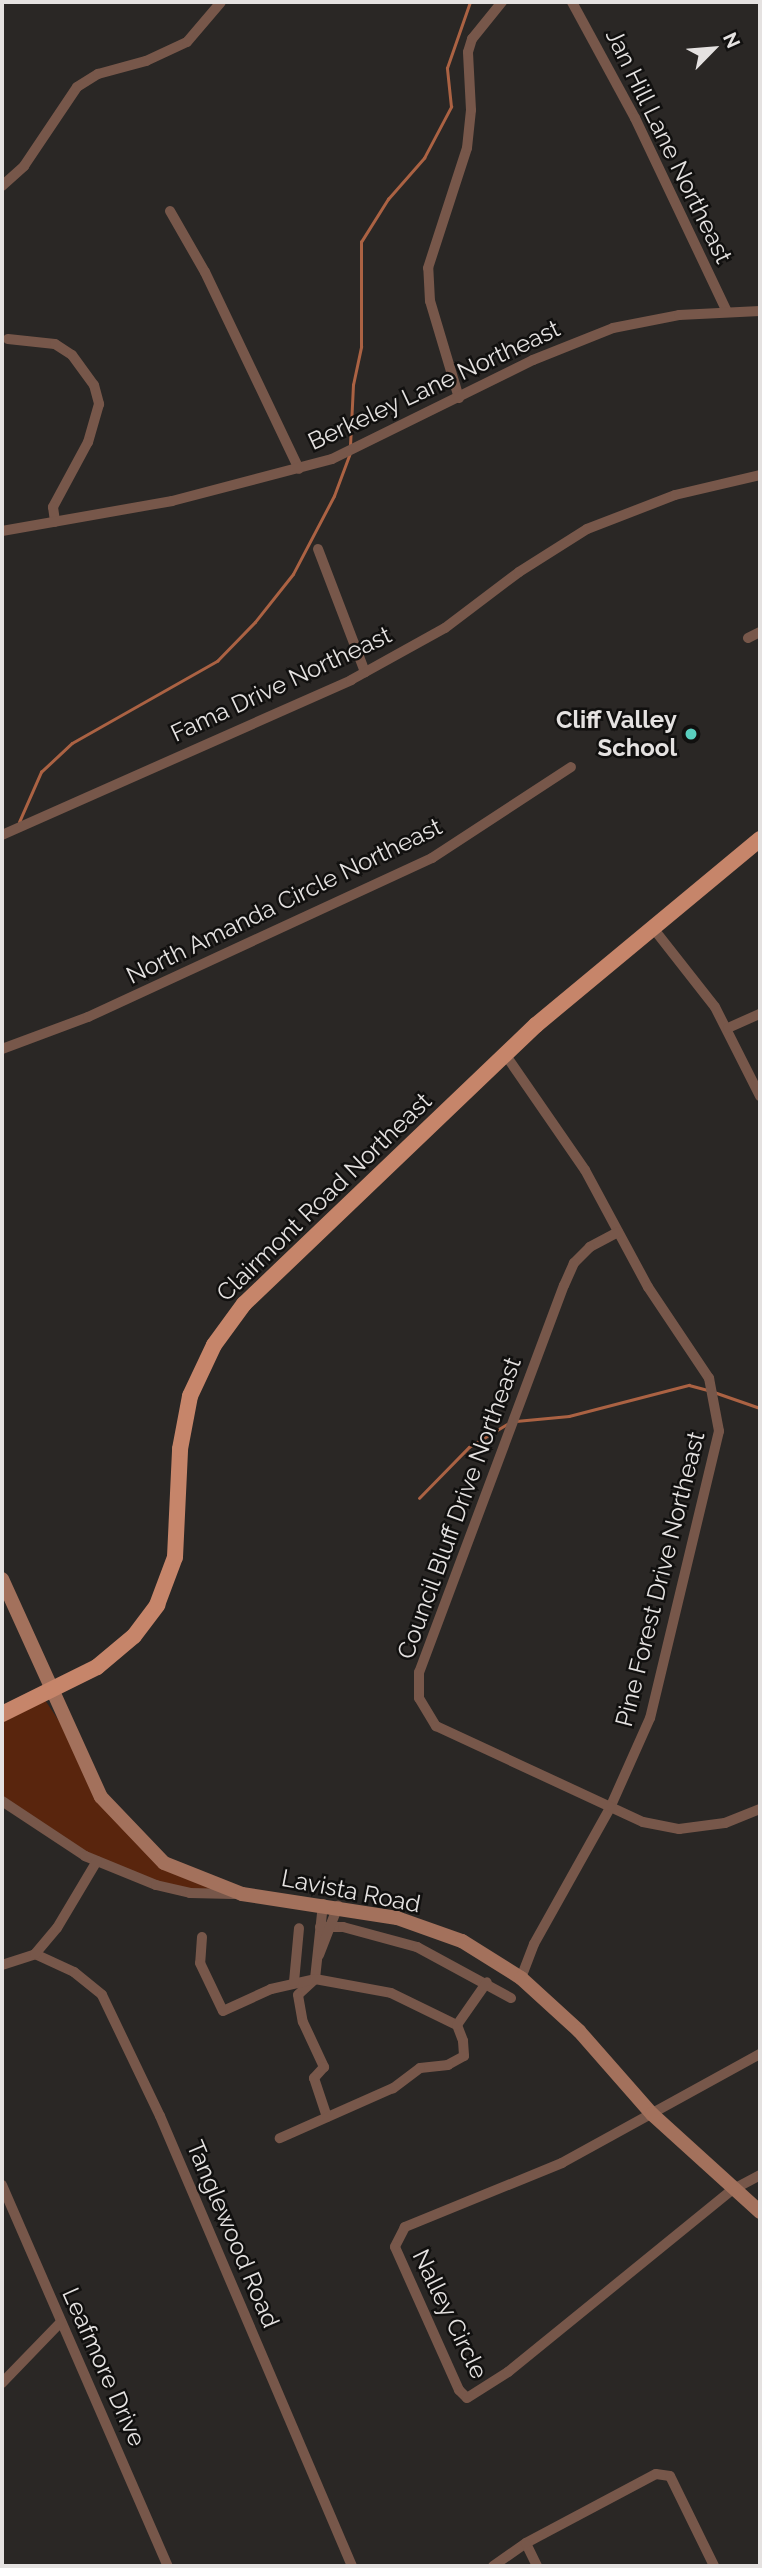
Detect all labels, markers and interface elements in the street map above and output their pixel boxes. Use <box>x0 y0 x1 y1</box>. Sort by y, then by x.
north arrow <box>678 14 748 84</box>
street label: Jan Hill Lane Northeast <box>600 24 738 268</box>
street label: Berkeley Lane Northeast <box>303 314 565 456</box>
street label: Fama Drive Northeast <box>166 620 396 748</box>
place label: Cliff Valley School <box>555 706 677 762</box>
marker: Cliff Valley School <box>683 726 699 742</box>
street label: North Amanda Circle Northeast <box>121 812 447 990</box>
street label: Clairmont Road Northeast <box>211 1087 437 1307</box>
street label: Council Bluff Drive Northeast <box>391 1353 527 1663</box>
street label: Pine Forest Drive Northeast <box>609 1428 711 1730</box>
street label: Lavista Road <box>279 1863 423 1919</box>
street label: Tanglewood Road <box>181 2136 285 2332</box>
street label: Nalley Circle <box>406 2244 494 2384</box>
street label: Leafmore Drive <box>56 2283 152 2451</box>

